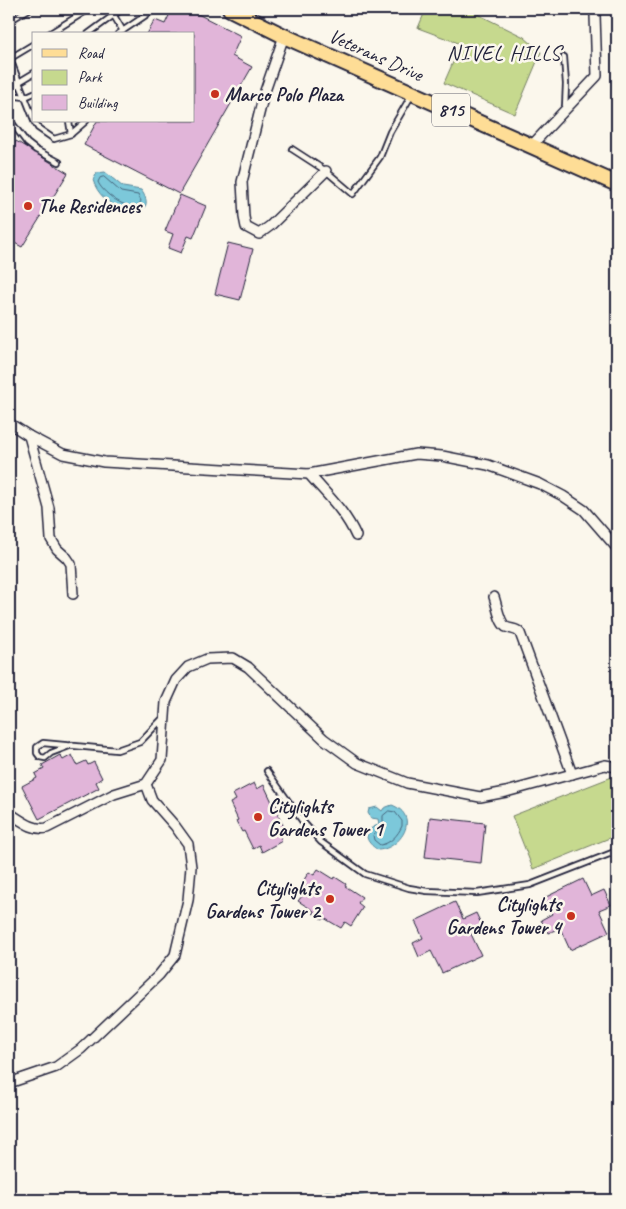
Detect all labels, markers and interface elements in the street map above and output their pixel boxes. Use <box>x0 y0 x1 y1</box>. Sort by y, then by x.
street label: Veterans Drive <box>325 23 428 87</box>
legend <box>32 32 195 122</box>
district label: NIVEL HILLS <box>447 40 564 66</box>
text: Road <box>78 44 105 63</box>
text: Park <box>78 68 103 87</box>
place label: Marco Polo Plaza <box>225 82 344 107</box>
marker: Marco Polo Plaza <box>209 88 221 100</box>
text: Building <box>78 94 118 113</box>
road number: 815 <box>432 94 470 126</box>
place label: The Residences <box>38 194 143 219</box>
marker: The Residences <box>22 200 34 212</box>
place label: Citylights Gardens Tower 1 <box>268 794 385 842</box>
marker: Citylights Gardens Tower 1 <box>252 811 264 823</box>
place label: Citylights Gardens Tower 2 <box>205 876 322 924</box>
place label: Citylights Gardens Tower 4 <box>446 892 564 940</box>
marker: Citylights Gardens Tower 2 <box>324 893 336 905</box>
marker: Citylights Gardens Tower 4 <box>565 910 577 922</box>

